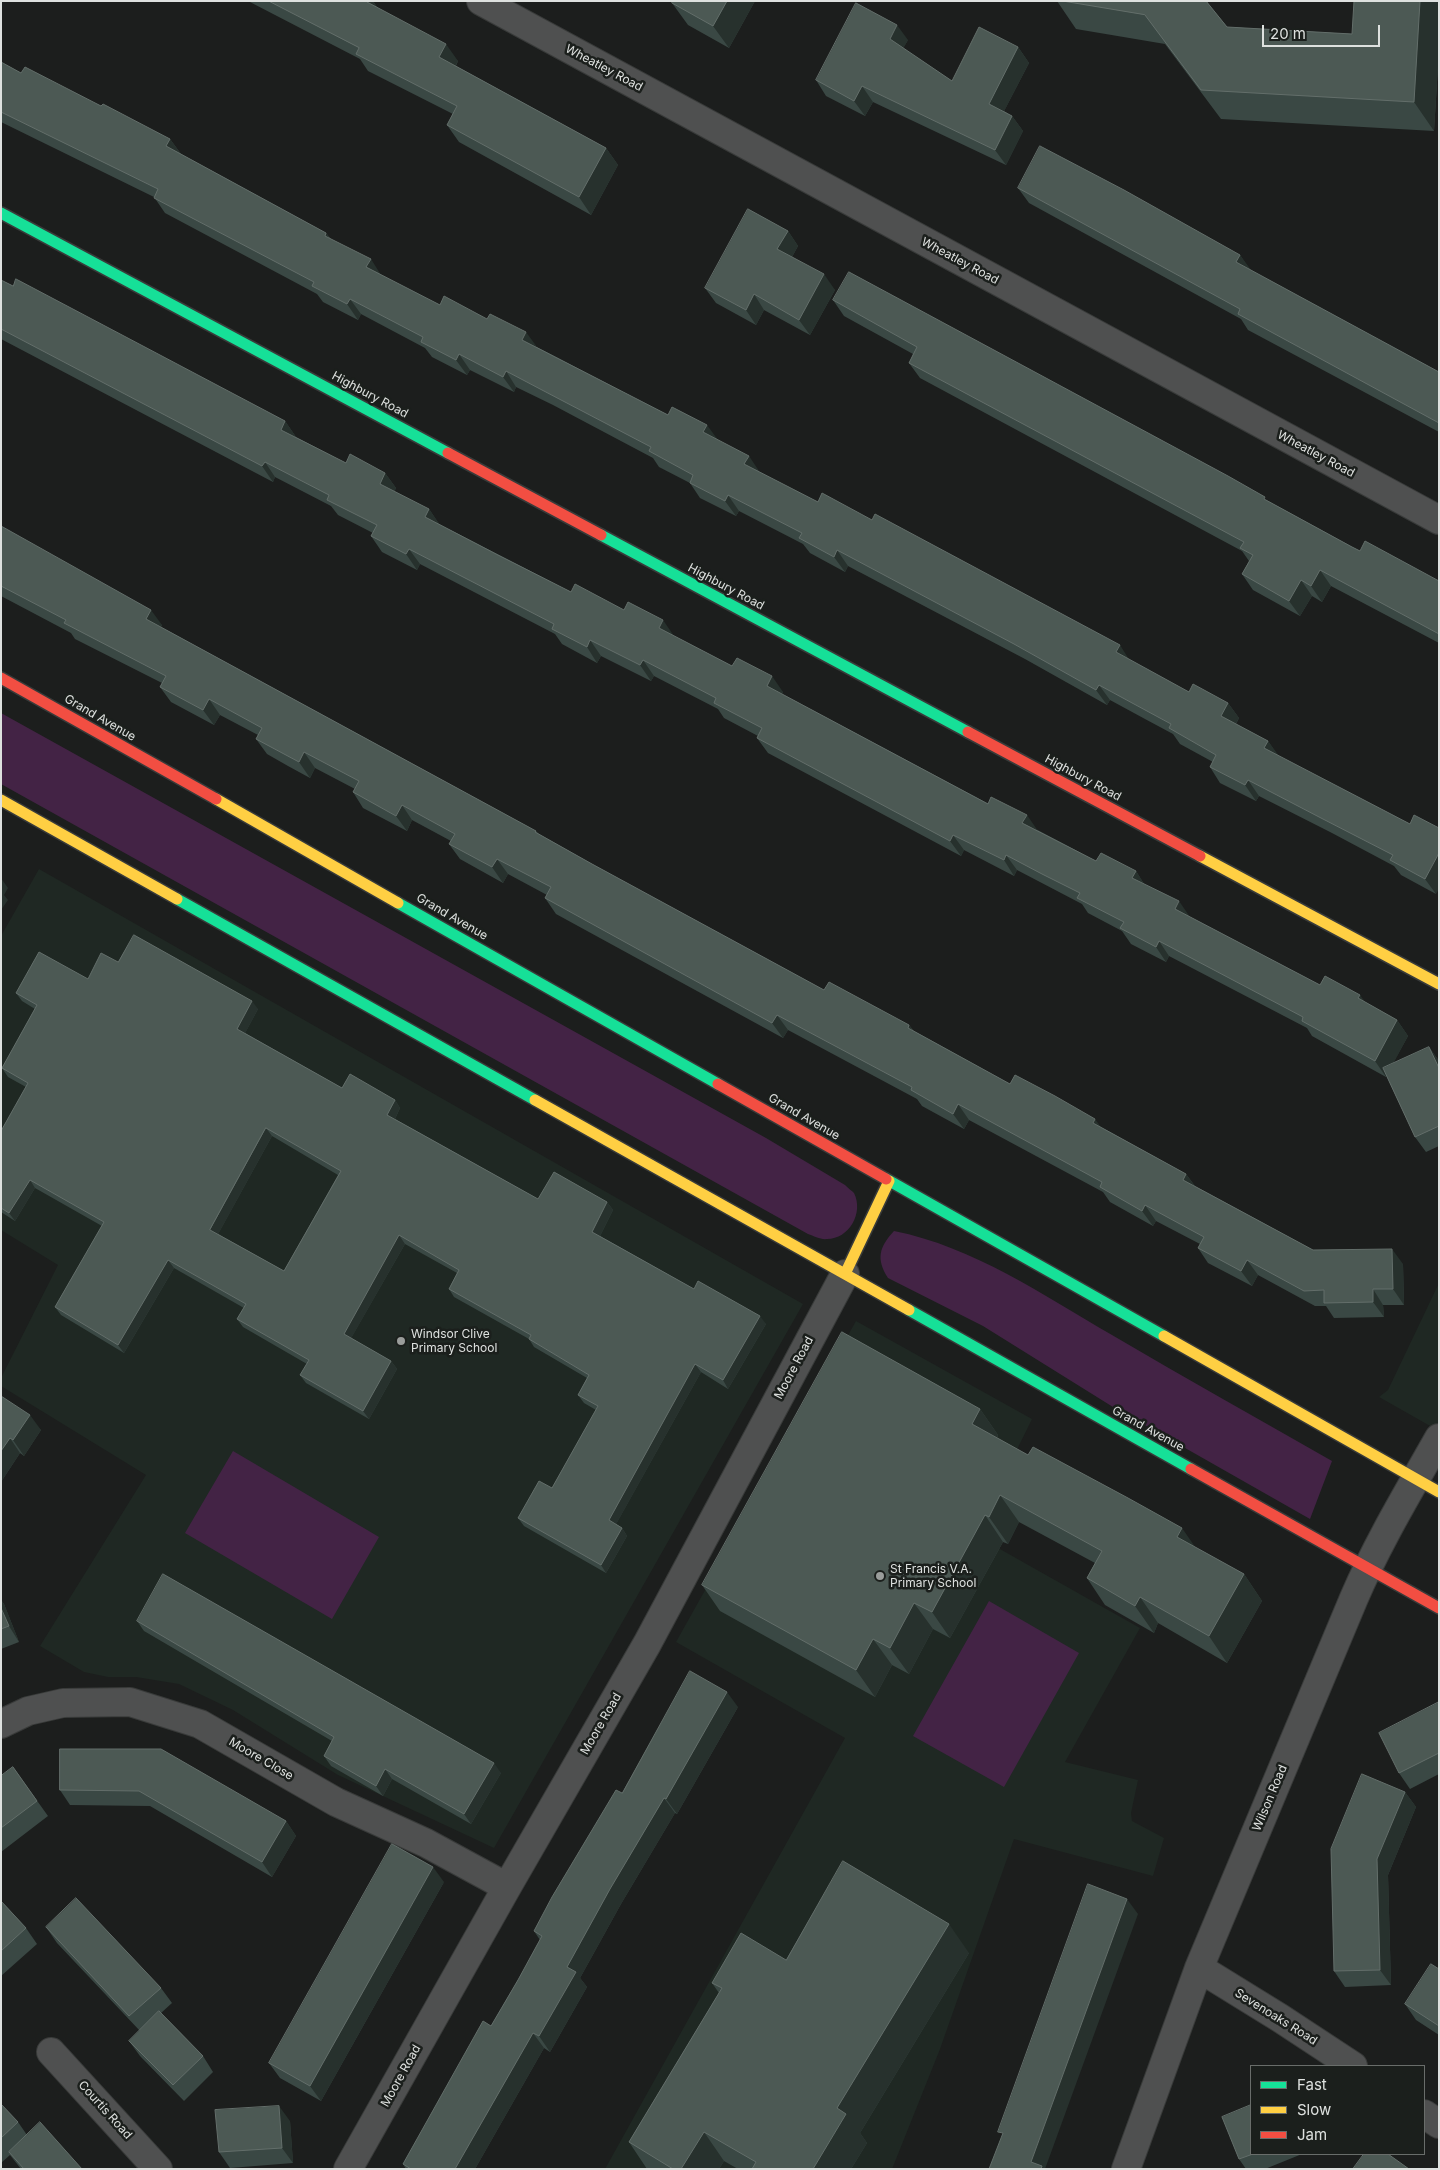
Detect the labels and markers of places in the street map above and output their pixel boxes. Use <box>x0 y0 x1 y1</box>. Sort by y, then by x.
place label: Windsor Clive Primary School <box>411 1327 497 1355</box>
marker: Windsor Clive Primary School <box>395 1335 407 1347</box>
place label: St Francis V.A. Primary School <box>890 1562 976 1590</box>
marker: St Francis V.A. Primary School <box>874 1570 886 1582</box>

